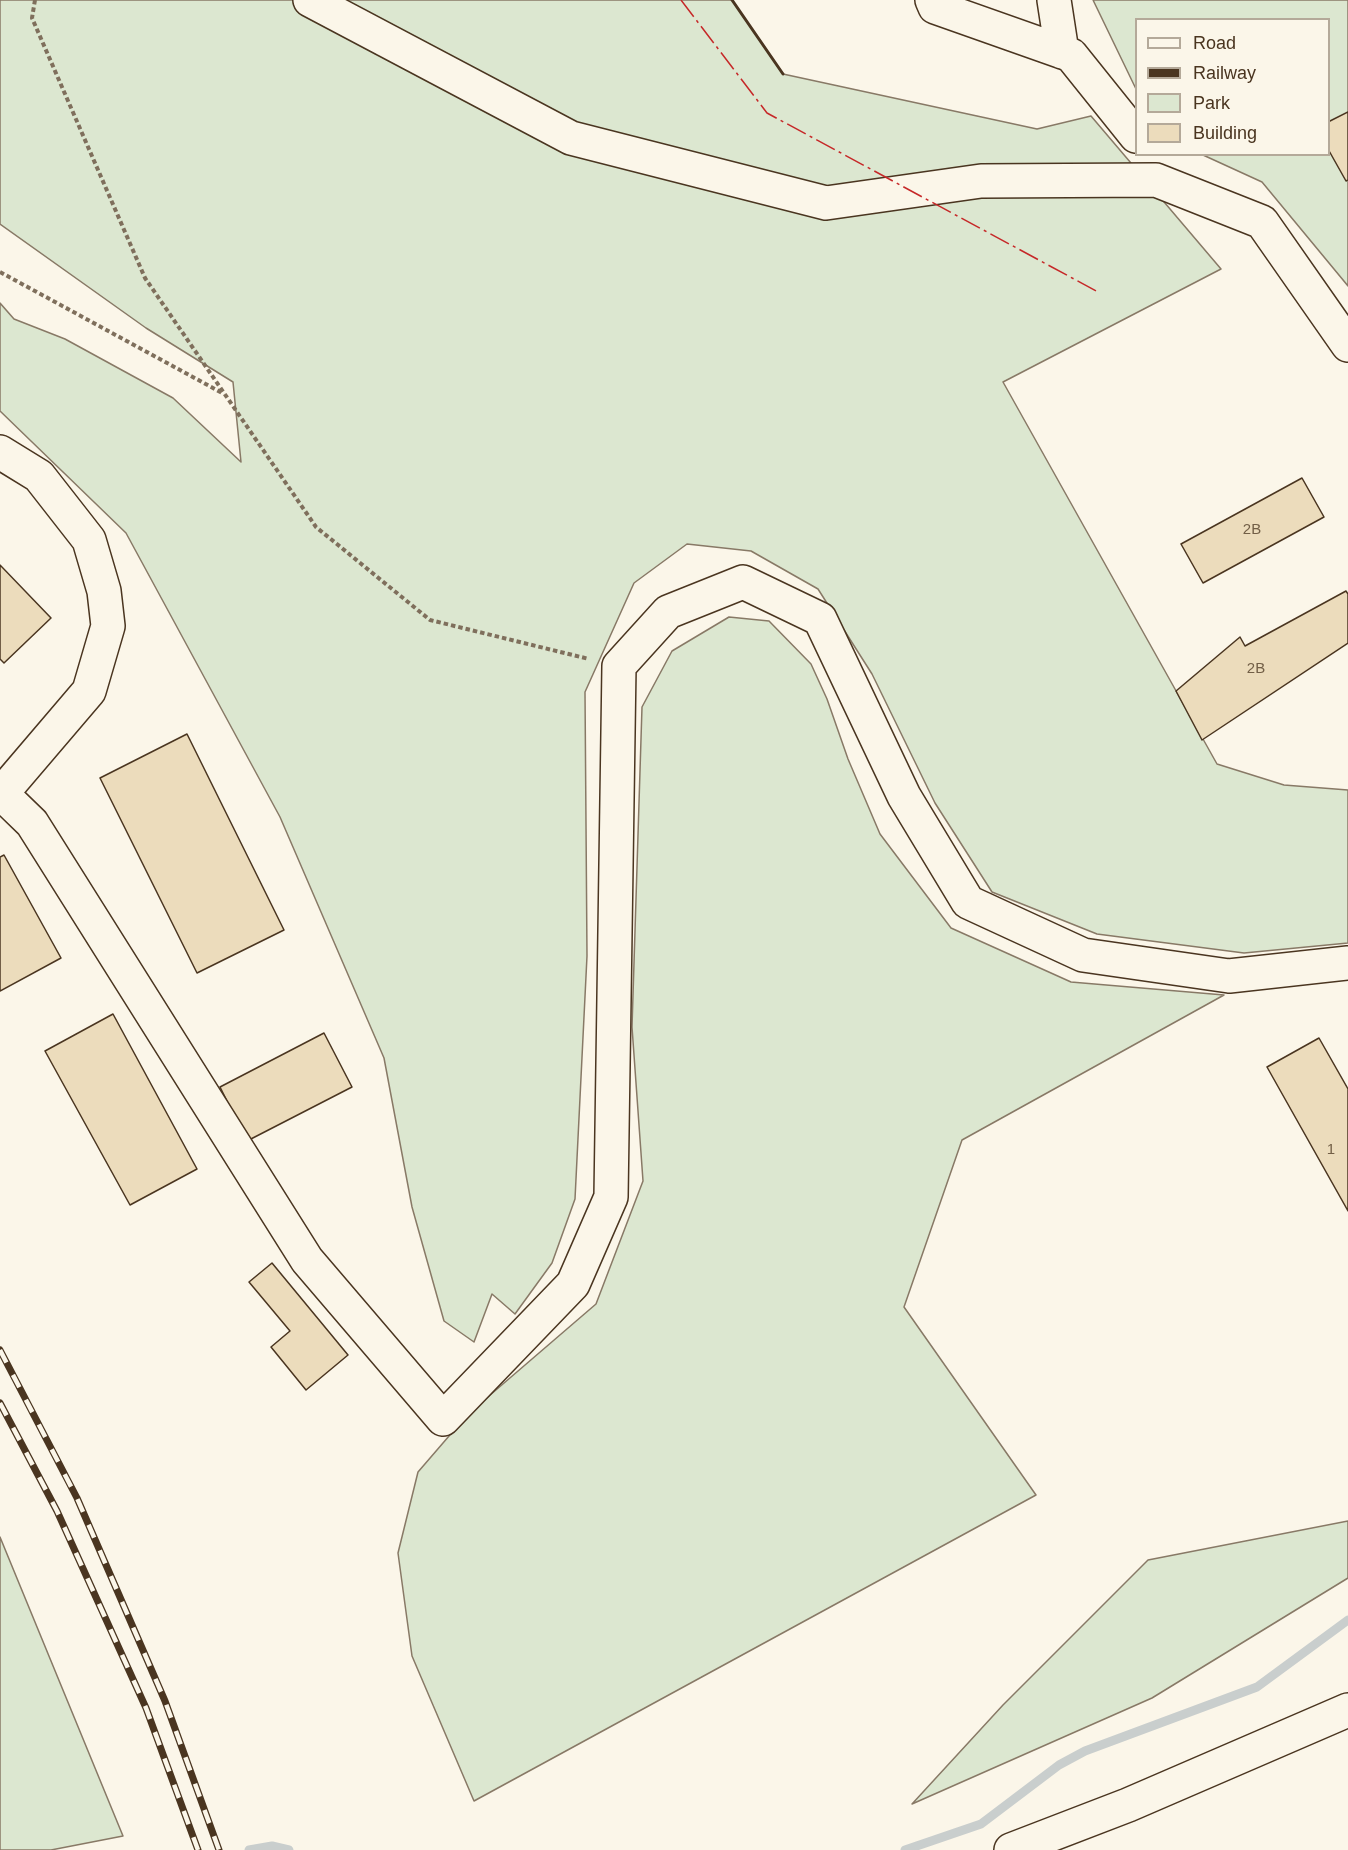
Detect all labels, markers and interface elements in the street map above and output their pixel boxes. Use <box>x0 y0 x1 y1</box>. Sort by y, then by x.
legend <box>1135 18 1330 156</box>
text: Road <box>1193 33 1236 53</box>
text: Railway <box>1193 63 1256 83</box>
text: Park <box>1193 93 1230 113</box>
text: Building <box>1193 123 1257 143</box>
house number: 2В <box>1243 521 1261 539</box>
house number: 2В <box>1247 660 1265 678</box>
house number: 1 <box>1327 1141 1335 1159</box>

